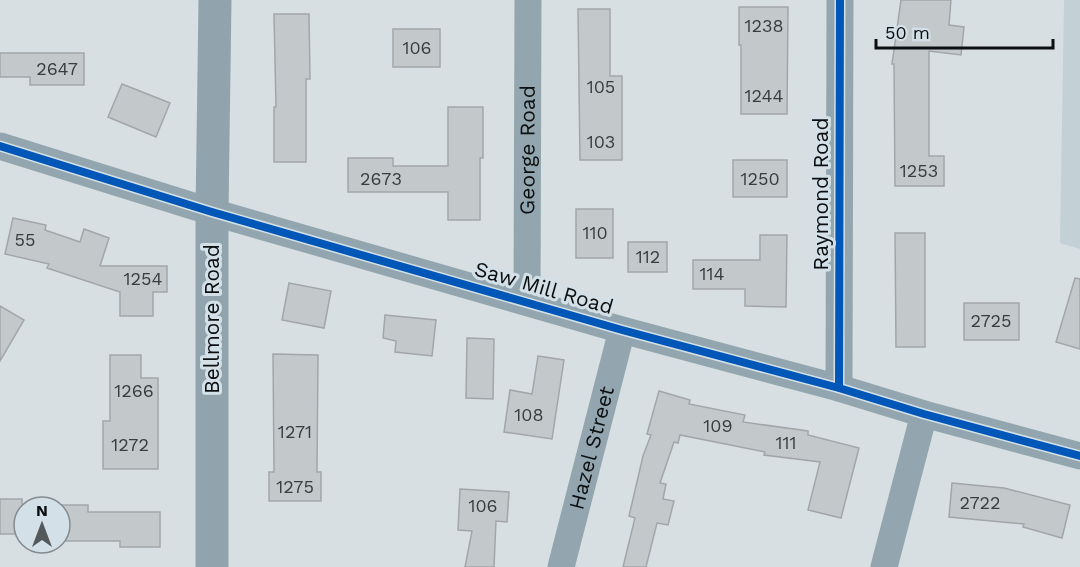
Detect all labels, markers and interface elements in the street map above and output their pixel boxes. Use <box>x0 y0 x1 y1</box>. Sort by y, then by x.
scale bar <box>876 12 1053 50</box>
house number: 1238 <box>744 15 784 36</box>
text: 50 m <box>885 22 930 43</box>
house number: 106 <box>402 37 432 58</box>
house number: 2647 <box>36 58 78 79</box>
house number: 105 <box>587 76 615 97</box>
street label: George Road <box>514 85 540 215</box>
house number: 1244 <box>745 85 783 106</box>
street label: Raymond Road <box>808 117 833 271</box>
house number: 103 <box>587 131 615 152</box>
house number: 1253 <box>900 160 938 181</box>
house number: 2673 <box>360 168 402 189</box>
house number: 1250 <box>740 168 780 189</box>
house number: 110 <box>582 222 608 243</box>
house number: 55 <box>15 229 35 250</box>
street label: Bellmore Road <box>199 244 224 394</box>
house number: 112 <box>636 246 660 267</box>
street label: Saw Mill Road <box>472 256 616 319</box>
house number: 114 <box>699 263 725 284</box>
house number: 1254 <box>124 268 163 289</box>
house number: 2725 <box>970 310 1012 331</box>
house number: 1266 <box>114 380 154 401</box>
street label: Hazel Street <box>563 383 619 512</box>
house number: 108 <box>514 404 544 425</box>
house number: 109 <box>703 415 733 436</box>
house number: 1271 <box>278 421 312 442</box>
house number: 111 <box>775 432 797 453</box>
house number: 1272 <box>111 434 149 455</box>
house number: 1275 <box>276 476 314 497</box>
house number: 2722 <box>959 492 1001 513</box>
north arrow <box>12 495 72 555</box>
house number: 106 <box>468 495 498 516</box>
text: N <box>36 501 48 520</box>

